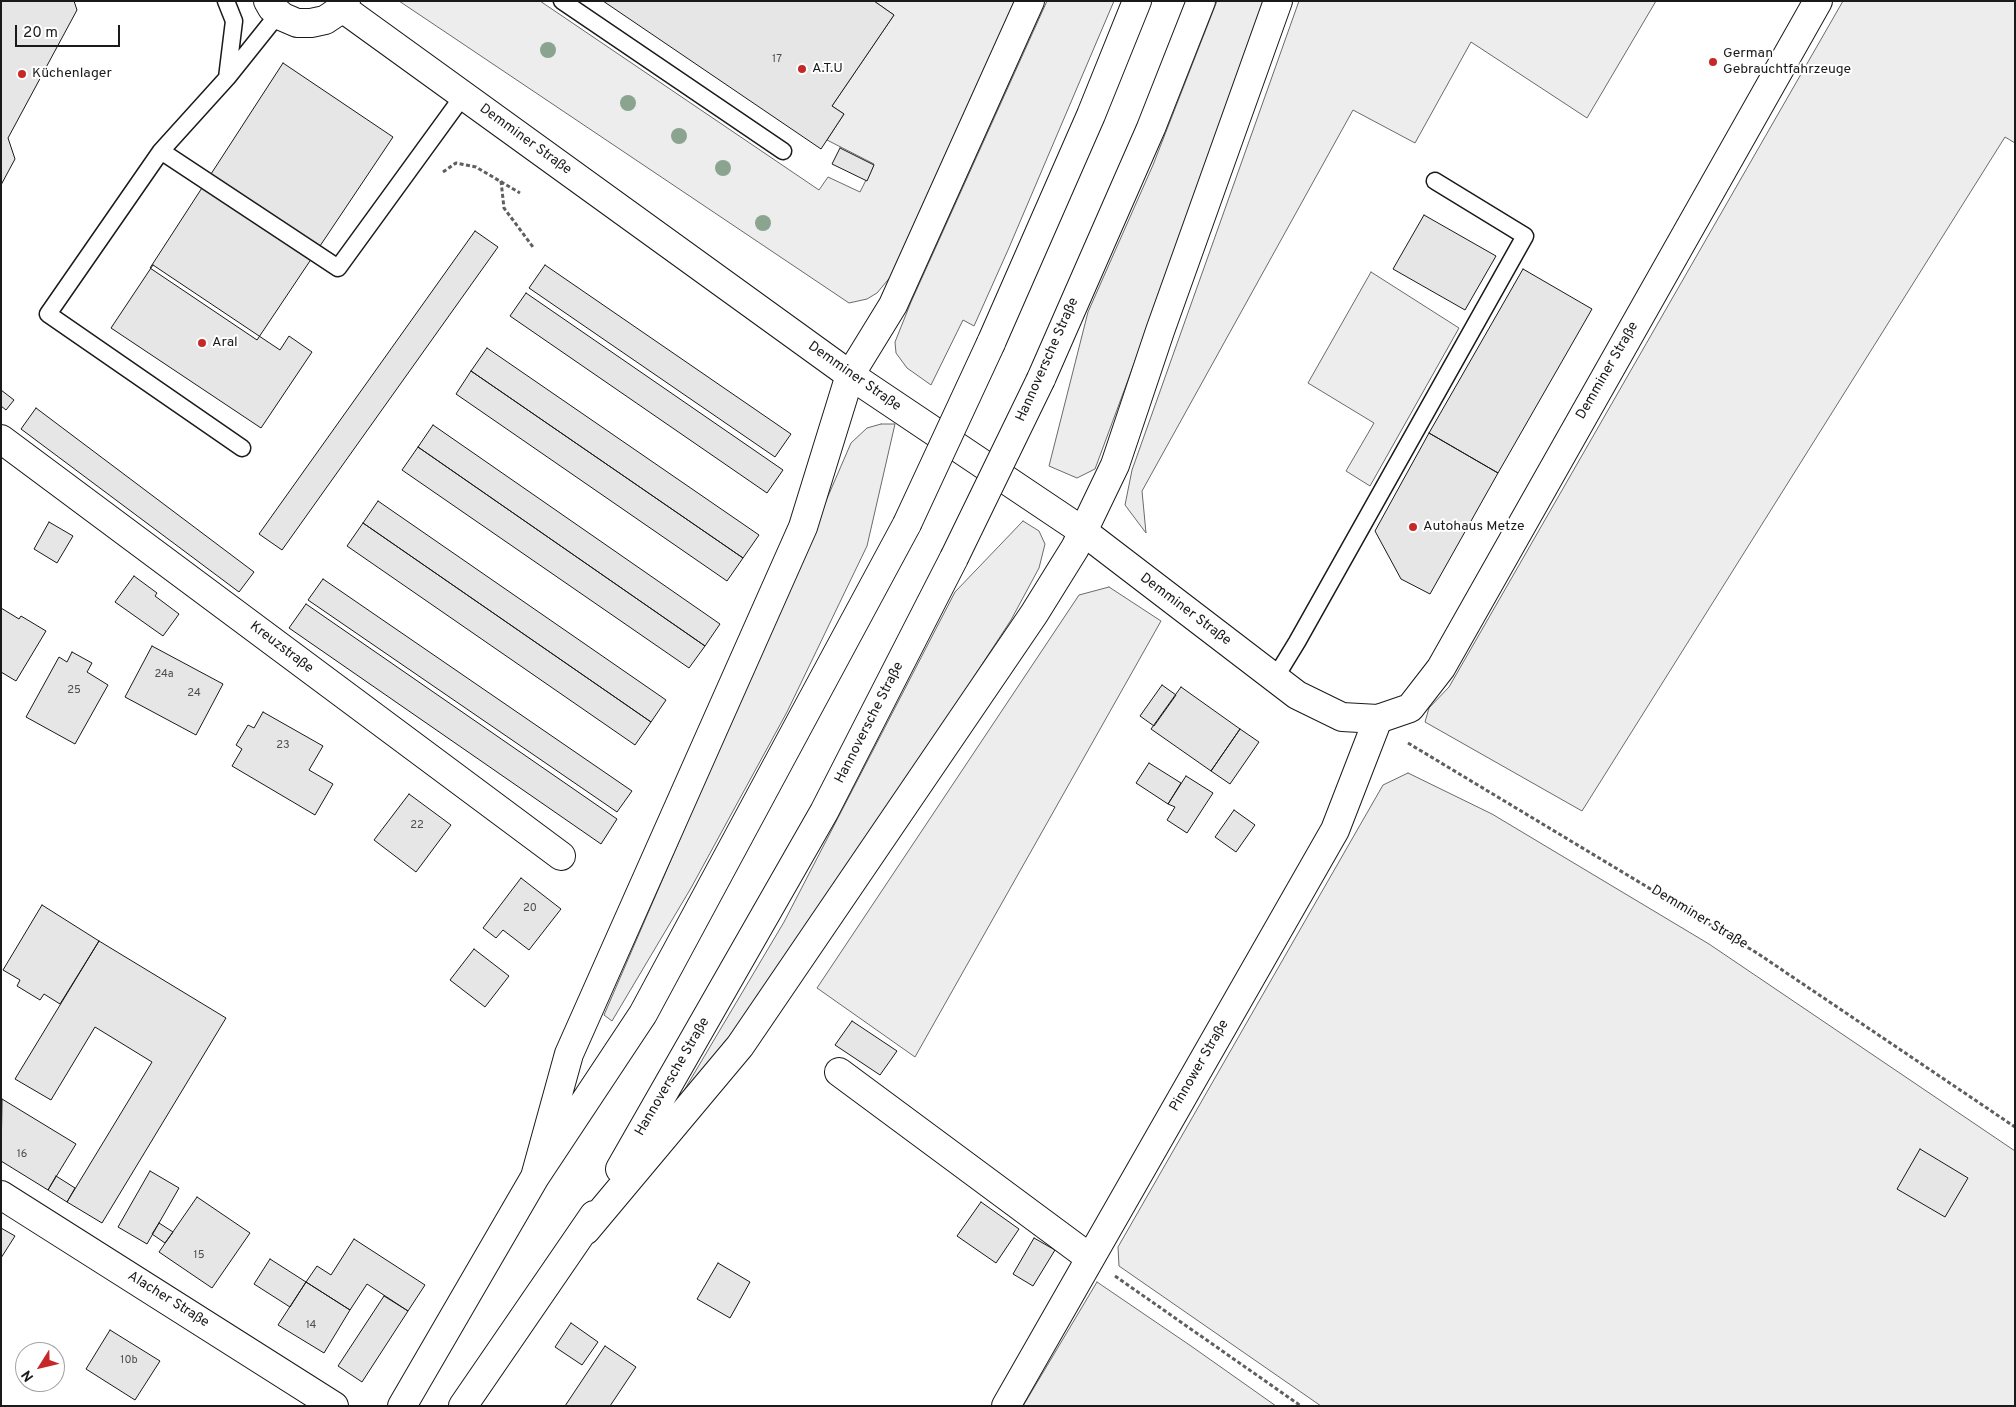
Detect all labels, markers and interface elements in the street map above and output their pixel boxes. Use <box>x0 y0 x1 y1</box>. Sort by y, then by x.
scale bar <box>18 15 122 47</box>
text: 20 m <box>23 24 58 43</box>
place label: German Gebrauchtfahrzeuge <box>1723 46 1851 78</box>
house number: 17 <box>772 53 782 67</box>
marker: German Gebrauchtfahrzeuge <box>1707 56 1719 68</box>
place label: A.T.U <box>812 61 843 77</box>
marker: A.T.U <box>796 63 808 75</box>
place label: Küchenlager <box>32 66 112 82</box>
marker: Küchenlager <box>16 68 28 80</box>
street label: Demminer Straße <box>476 101 574 179</box>
street label: Hannoversche Straße <box>1013 295 1083 425</box>
street label: Demminer Straße <box>1573 319 1643 423</box>
place label: Aral <box>212 335 238 351</box>
marker: Aral <box>196 337 208 349</box>
street label: Demminer Straße <box>804 339 904 415</box>
place label: Autohaus Metze <box>1423 519 1525 535</box>
marker: Autohaus Metze <box>1407 521 1419 533</box>
street label: Demminer Straße <box>1136 570 1234 650</box>
street label: Kreuzstraße <box>246 619 316 677</box>
street label: Hannoversche Straße <box>832 659 908 787</box>
house number: 24a <box>154 668 174 682</box>
house number: 25 <box>67 684 81 698</box>
house number: 24 <box>187 687 201 701</box>
house number: 23 <box>276 739 290 753</box>
house number: 22 <box>410 819 424 833</box>
street label: Demminer Straße <box>1648 883 1750 953</box>
house number: 20 <box>523 902 537 916</box>
street label: Hannoversche Straße <box>632 1015 714 1139</box>
street label: Pinnower Straße <box>1167 1017 1233 1115</box>
house number: 16 <box>17 1148 27 1162</box>
house number: 15 <box>194 1249 204 1263</box>
street label: Alacher Straße <box>124 1268 212 1332</box>
house number: 14 <box>306 1319 316 1333</box>
north arrow <box>15 1342 65 1392</box>
house number: 10b <box>120 1354 138 1368</box>
text: N <box>18 1366 38 1385</box>

